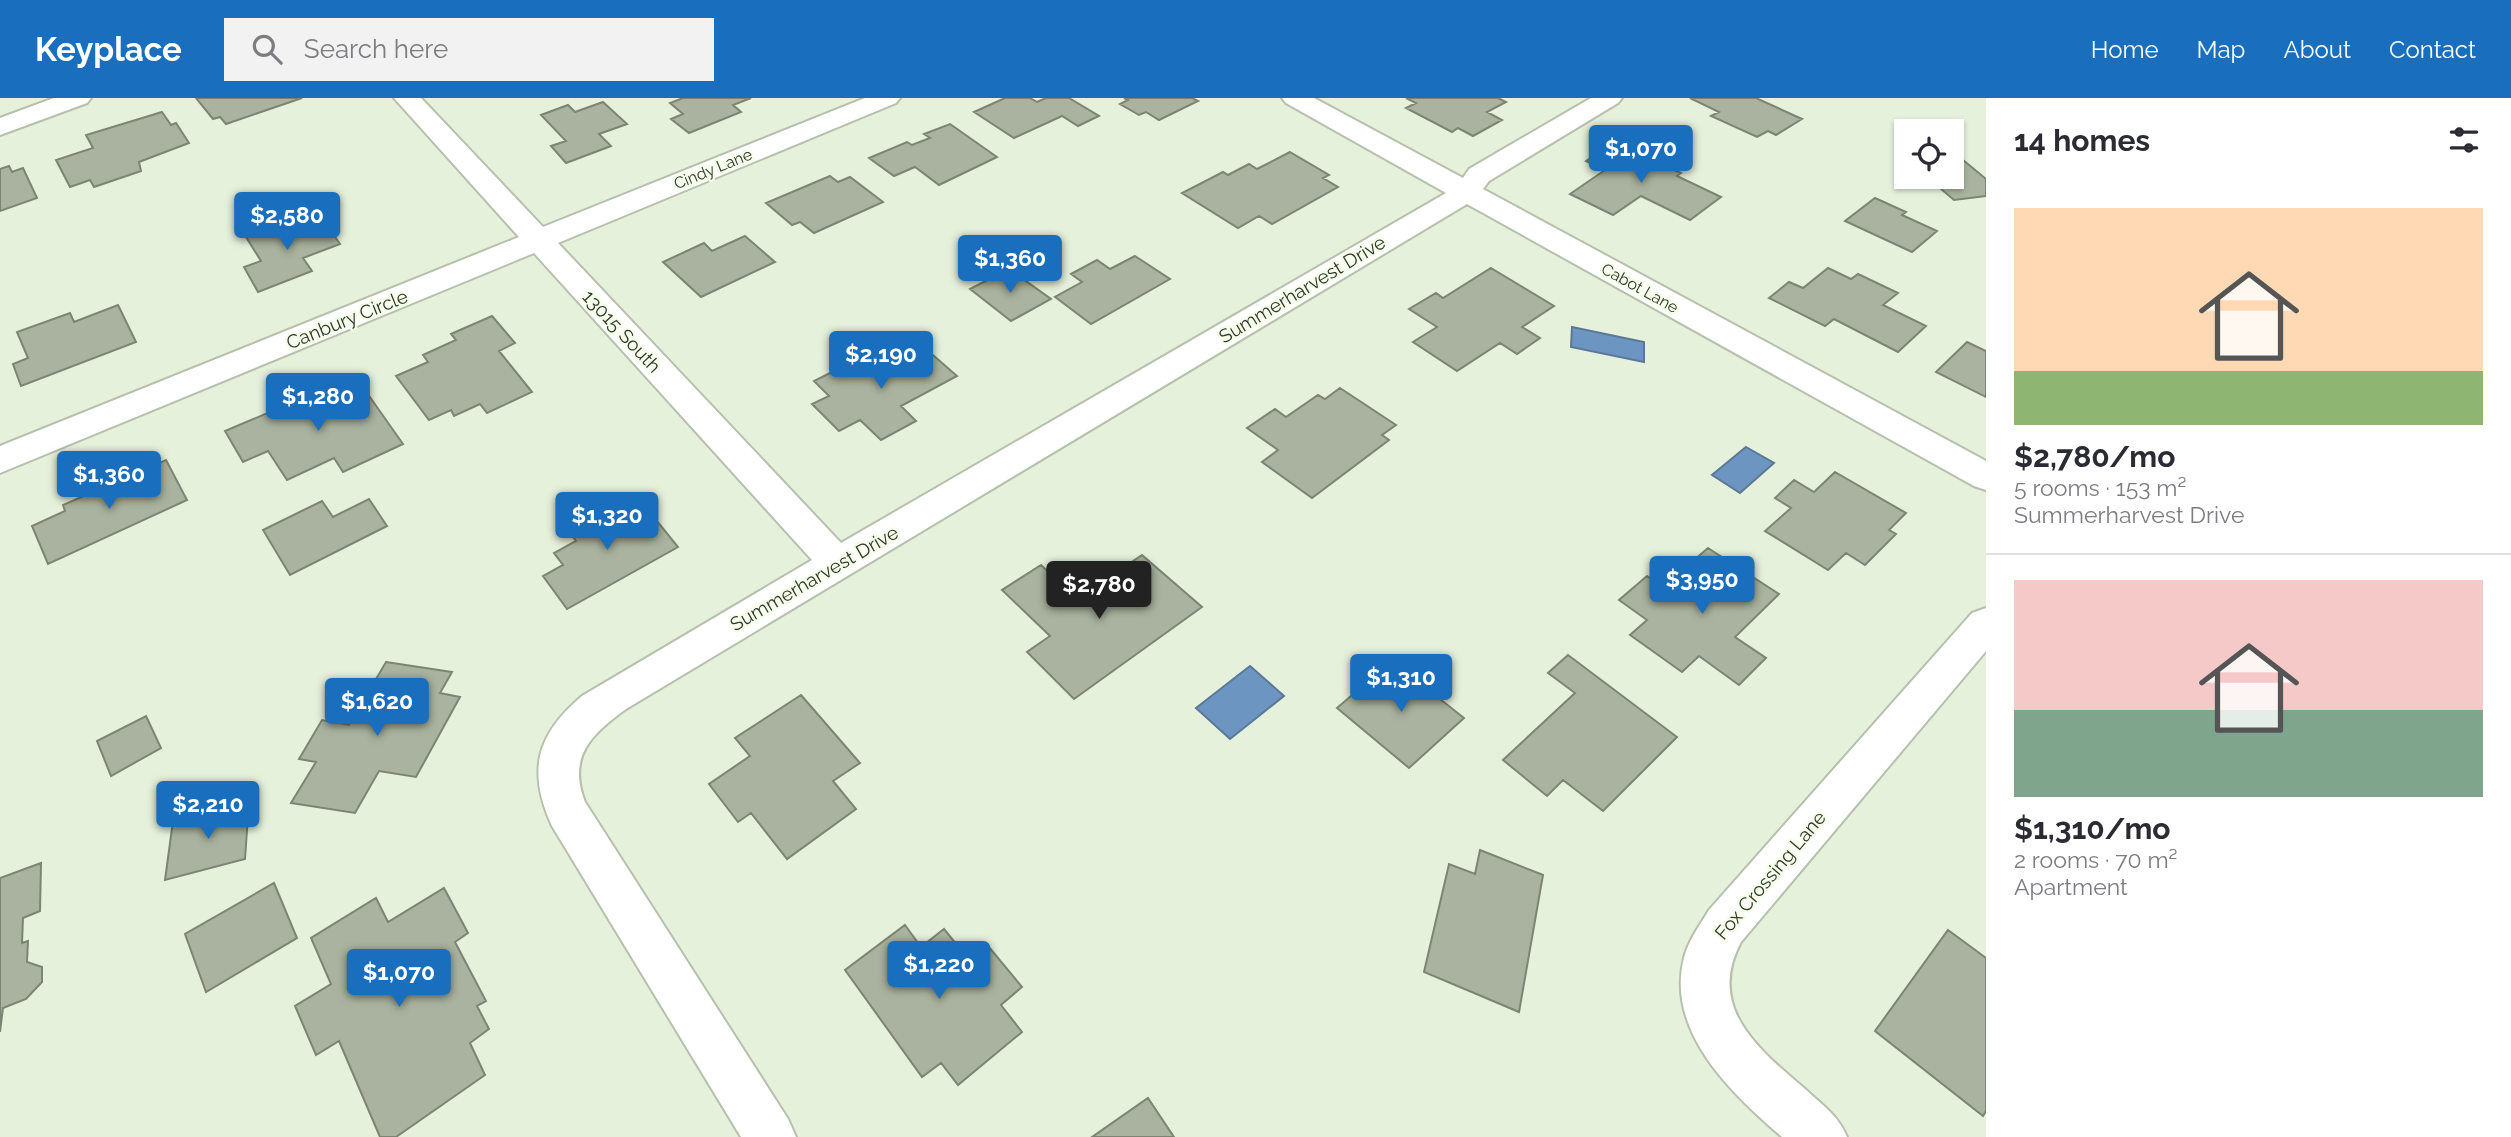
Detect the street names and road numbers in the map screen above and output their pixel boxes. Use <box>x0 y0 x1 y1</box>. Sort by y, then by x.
street label: Cindy Lane <box>671 145 755 193</box>
street label: Summerharvest Drive <box>1215 231 1389 347</box>
street label: Cabot Lane <box>1598 259 1682 317</box>
street label: Canbury Circle <box>283 285 411 353</box>
street label: 13015 South <box>578 285 666 377</box>
street label: Summerharvest Drive <box>726 521 902 635</box>
street label: Fox Crossing Lane <box>1710 806 1830 944</box>

